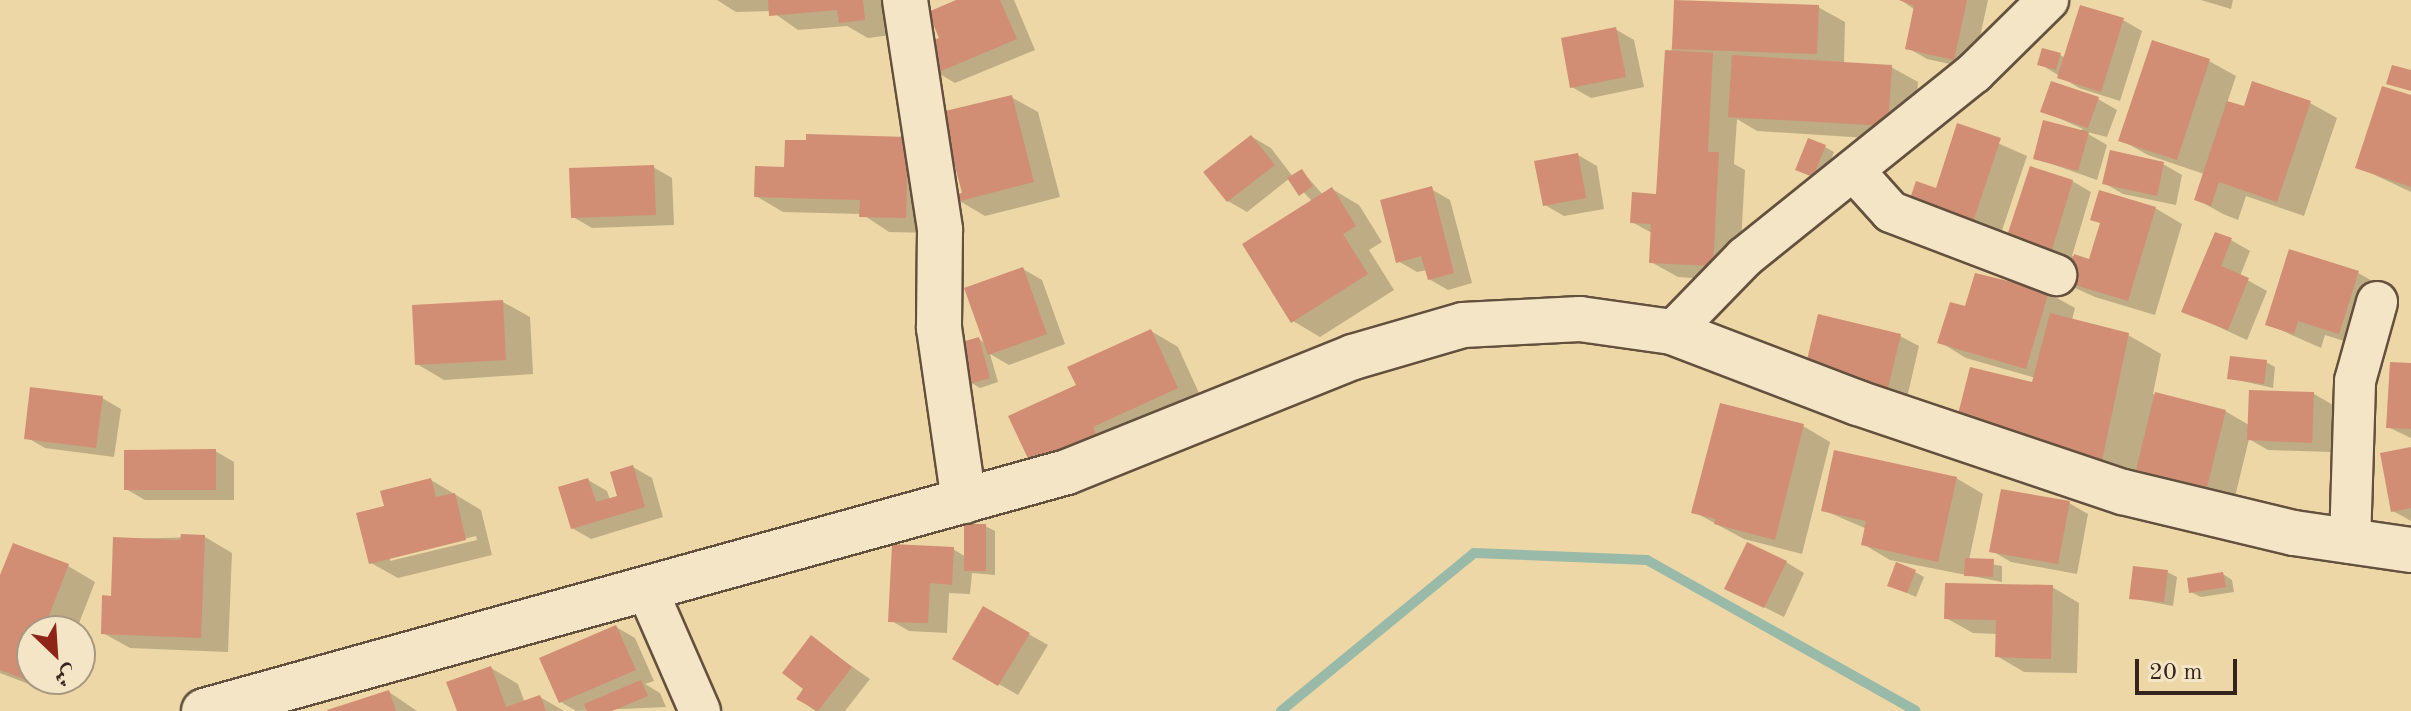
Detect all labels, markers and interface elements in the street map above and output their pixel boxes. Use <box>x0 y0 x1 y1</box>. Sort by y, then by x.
north arrow <box>16 615 96 695</box>
scale bar <box>2139 643 2241 693</box>
text: ش <box>51 660 80 690</box>
text: 20 m <box>2149 661 2203 685</box>

